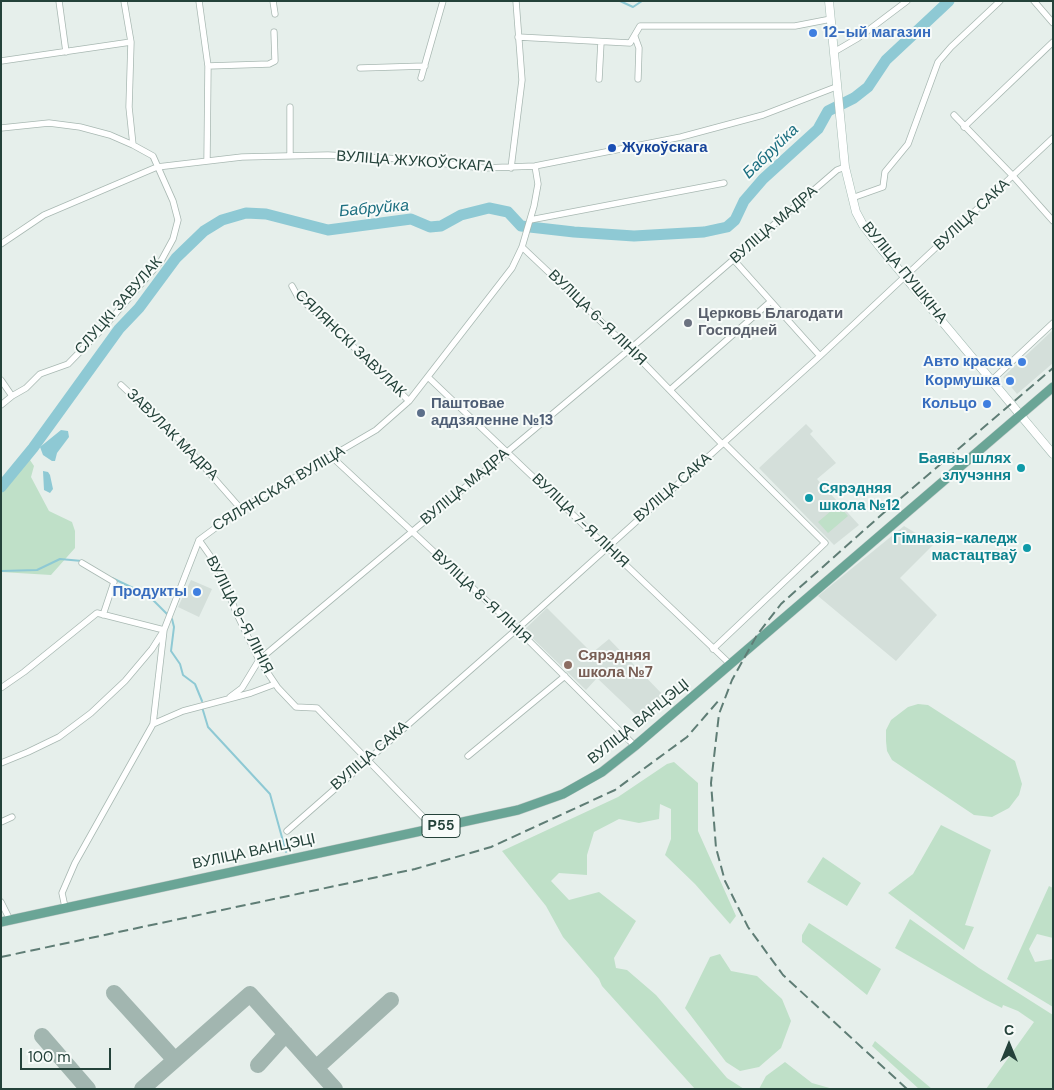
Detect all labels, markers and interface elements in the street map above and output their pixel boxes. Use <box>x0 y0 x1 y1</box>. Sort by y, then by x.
place label: 12-ый магазин <box>823 24 931 42</box>
marker: 12-ый магазин <box>807 27 819 39</box>
water label: Бабруйка <box>739 121 803 183</box>
place label: Жукоўскага <box>622 139 707 157</box>
marker: Жукоўскага <box>606 142 618 154</box>
street label: ВУЛІЦА ЖУКОЎСКАГА <box>336 148 494 176</box>
street label: ВУЛІЦА САКА <box>930 175 1014 255</box>
street label: ВУЛІЦА МАДРА <box>727 182 821 268</box>
water label: Бабруйка <box>338 196 410 222</box>
street label: ВУЛІЦА ПУШКІНА <box>858 219 950 327</box>
street label: СЛУЦКІ ЗАВУЛАК <box>72 253 166 359</box>
street label: ВУЛІЦА 6-Я ЛІНІЯ <box>544 266 650 370</box>
street label: СЯЛЯНСКІ ЗАВУЛАК <box>291 286 409 402</box>
place label: Церковь Благодати Господней <box>698 305 843 340</box>
marker: Церковь Благодати Господней <box>682 317 694 329</box>
place label: Авто краска <box>923 353 1012 371</box>
marker: Авто краска <box>1016 356 1028 368</box>
place label: Кормушка <box>925 372 1000 390</box>
marker: Кормушка <box>1004 375 1016 387</box>
street label: ЗАВУЛАК МАДРА <box>122 385 222 485</box>
place label: Паштовае аддзяленне №13 <box>431 395 554 430</box>
place label: Кольцо <box>922 395 977 413</box>
marker: Кольцо <box>981 398 993 410</box>
marker: Паштовае аддзяленне №13 <box>415 407 427 419</box>
street label: СЯЛЯНСКАЯ ВУЛІЦА <box>210 442 348 536</box>
street label: ВУЛІЦА МАДРА <box>417 445 513 529</box>
street label: ВУЛІЦА САКА <box>631 449 715 527</box>
place label: Баявы шлях злучэння <box>918 450 1011 485</box>
marker: Баявы шлях злучэння <box>1015 462 1027 474</box>
street label: ВУЛІЦА 7-Я ЛІНІЯ <box>528 470 632 572</box>
place label: Сярэдняя школа №12 <box>819 480 900 515</box>
marker: Сярэдняя школа №12 <box>803 492 815 504</box>
place label: Гімназія-каледж мастацтваў <box>893 530 1017 565</box>
marker: Гімназія-каледж мастацтваў <box>1021 542 1033 554</box>
street label: ВУЛІЦА 8-Я ЛІНІЯ <box>427 546 535 648</box>
street label: ВУЛІЦА 9-Я ЛІНІЯ <box>202 553 276 677</box>
place label: Продукты <box>112 583 187 601</box>
marker: Продукты <box>191 586 203 598</box>
place label: Сярэдняя школа №7 <box>578 647 653 682</box>
marker: Сярэдняя школа №7 <box>562 659 574 671</box>
street label: ВУЛІЦА ВАНЦЭЦІ <box>585 676 693 768</box>
street label: ВУЛІЦА САКА <box>328 717 412 795</box>
road number: Р55 <box>422 814 460 838</box>
street label: ВУЛІЦА ВАНЦЭЦІ <box>191 830 317 874</box>
north arrow <box>984 1020 1034 1070</box>
text: С <box>1004 1021 1014 1039</box>
scale bar <box>22 1038 114 1070</box>
text: 100 m <box>28 1047 71 1067</box>

